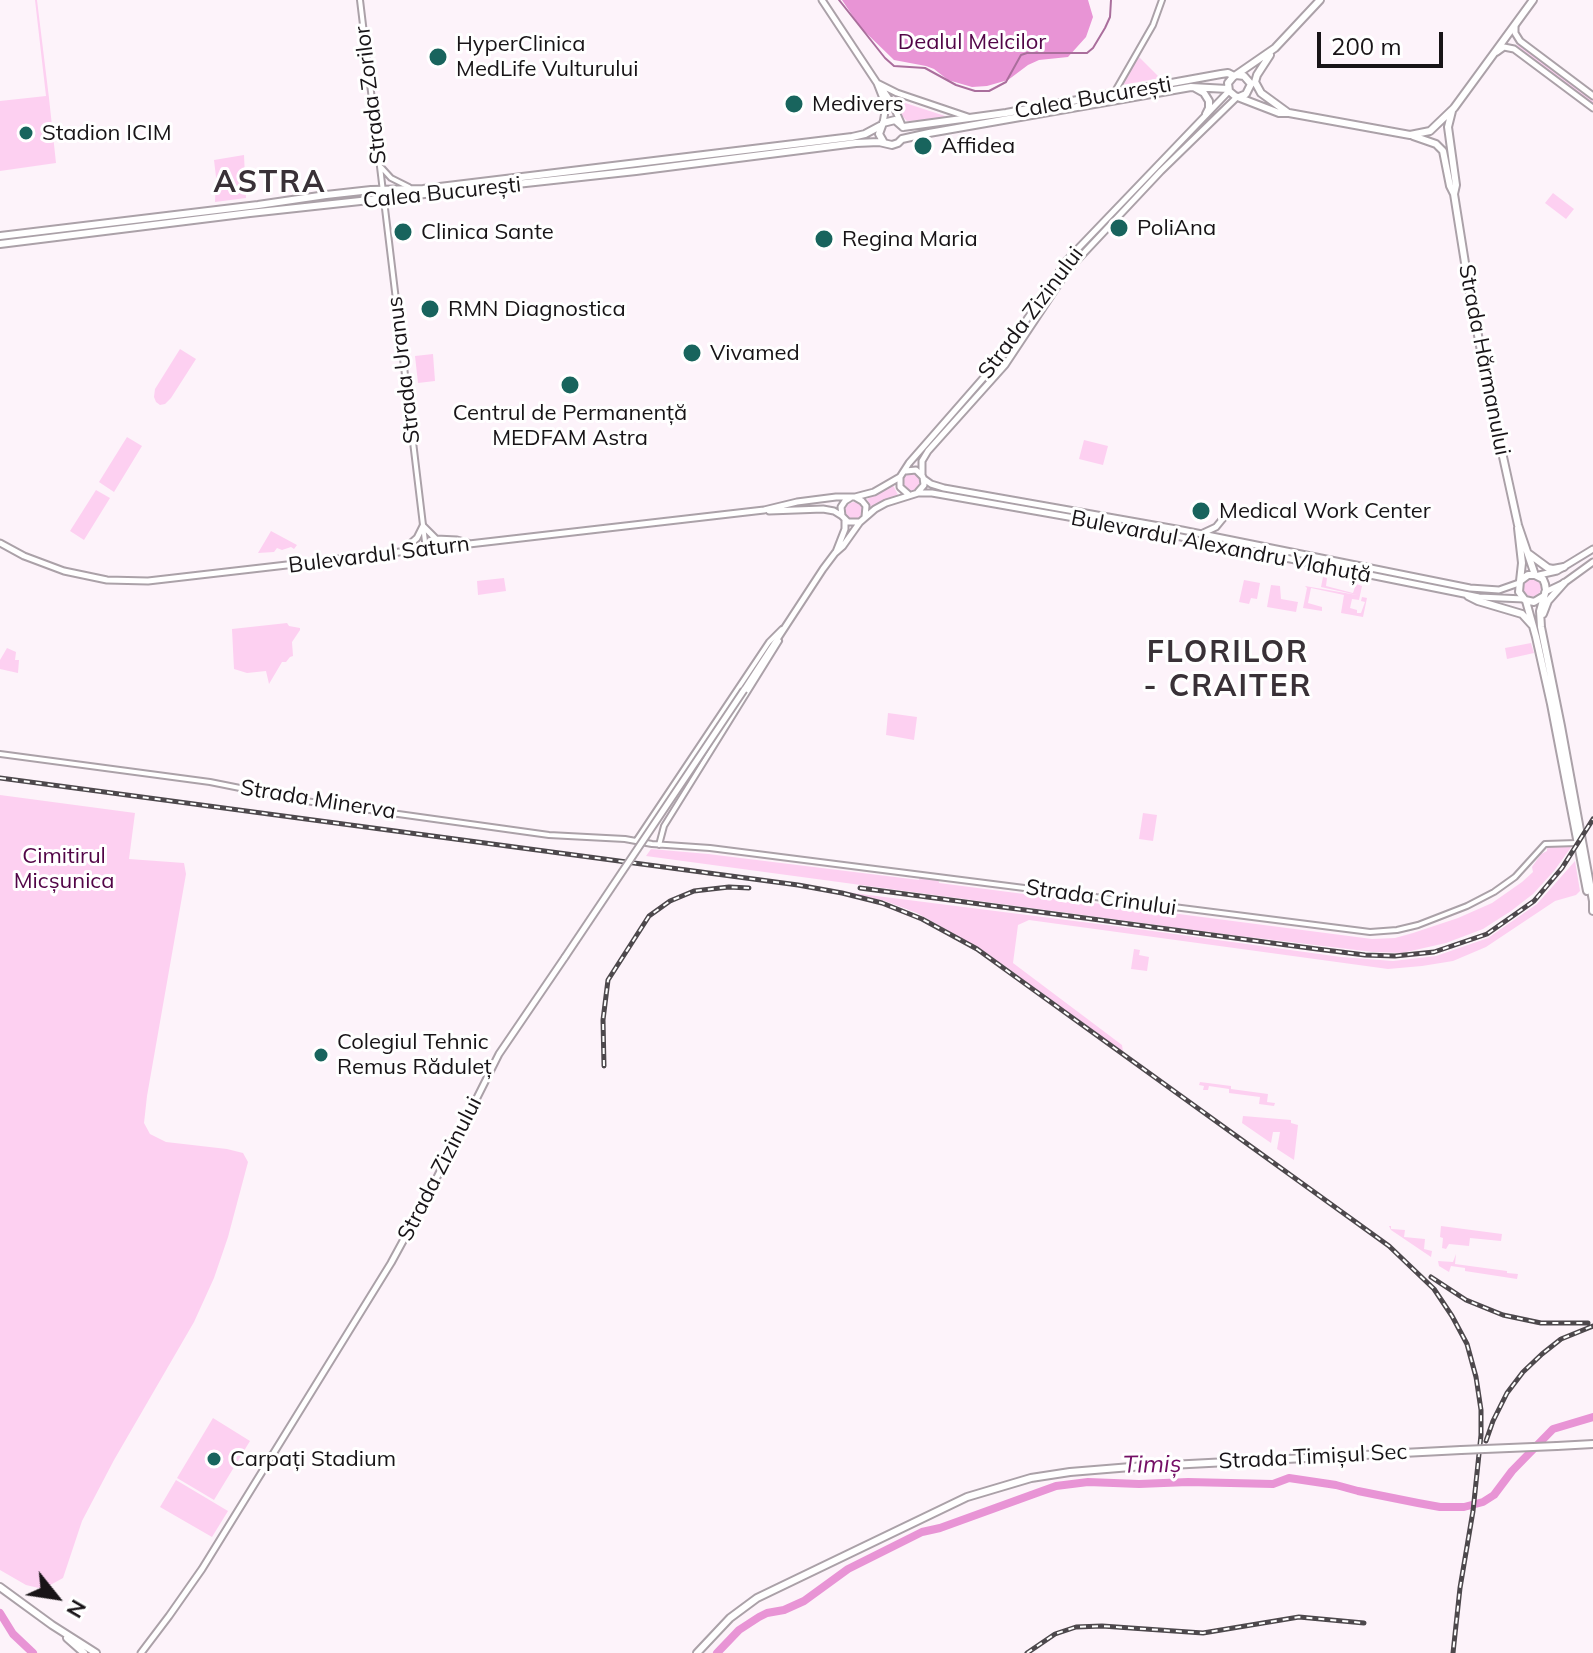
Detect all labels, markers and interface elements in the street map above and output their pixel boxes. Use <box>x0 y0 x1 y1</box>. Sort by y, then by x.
scale bar <box>1321 16 1447 66</box>
street label: Strada Zorilor <box>349 24 393 166</box>
park label: Dealul Melcilor <box>898 29 1046 55</box>
place label: HyperClinica MedLife Vulturului <box>456 31 639 82</box>
text: 200 m <box>1331 31 1402 61</box>
marker: HyperClinica MedLife Vulturului <box>427 46 449 68</box>
street label: Calea București <box>1013 71 1173 125</box>
place label: Medivers <box>812 91 904 117</box>
marker: Medivers <box>783 93 805 115</box>
place label: Stadion ICIM <box>42 120 172 146</box>
marker: Stadion ICIM <box>17 124 35 142</box>
place label: Affidea <box>941 133 1015 159</box>
marker: Affidea <box>912 135 934 157</box>
district label: ASTRA <box>214 165 326 201</box>
street label: Calea București <box>362 172 522 214</box>
place label: PoliAna <box>1137 215 1216 241</box>
marker: PoliAna <box>1108 217 1130 239</box>
place label: Clinica Sante <box>421 219 554 245</box>
marker: Clinica Sante <box>392 221 414 243</box>
place label: Regina Maria <box>842 226 978 252</box>
marker: Regina Maria <box>813 228 835 250</box>
street label: Strada Zizinului <box>973 242 1089 384</box>
street label: Strada Hărmanului <box>1453 262 1515 458</box>
street label: Strada Uranus <box>382 295 426 445</box>
place label: RMN Diagnostica <box>448 296 626 322</box>
marker: RMN Diagnostica <box>419 298 441 320</box>
place label: Vivamed <box>710 340 800 366</box>
marker: Vivamed <box>681 342 703 364</box>
marker: Centrul de Permanență MEDFAM Astra <box>559 374 581 396</box>
place label: Centrul de Permanență MEDFAM Astra <box>453 400 687 452</box>
place label: Medical Work Center <box>1219 498 1431 524</box>
marker: Medical Work Center <box>1190 500 1212 522</box>
street label: Bulevardul Alexandru Vlahuță <box>1069 505 1373 589</box>
street label: Bulevardul Saturn <box>287 531 471 579</box>
district label: FLORILOR - CRAITER <box>1143 635 1313 706</box>
street label: Strada Minerva <box>238 775 398 825</box>
park label: Cimitirul Micșunica <box>14 843 114 894</box>
street label: Strada Crinului <box>1024 874 1178 922</box>
place label: Colegiul Tehnic Remus Răduleț <box>337 1029 492 1080</box>
marker: Colegiul Tehnic Remus Răduleț <box>312 1046 330 1064</box>
street label: Strada Zizinului <box>392 1092 488 1246</box>
street label: Strada Timișul Sec <box>1218 1439 1408 1475</box>
place label: Carpați Stadium <box>230 1446 396 1472</box>
marker: Carpați Stadium <box>205 1450 223 1468</box>
water label: Timiș <box>1122 1450 1182 1480</box>
north arrow <box>16 1557 96 1637</box>
text: N <box>61 1595 93 1623</box>

